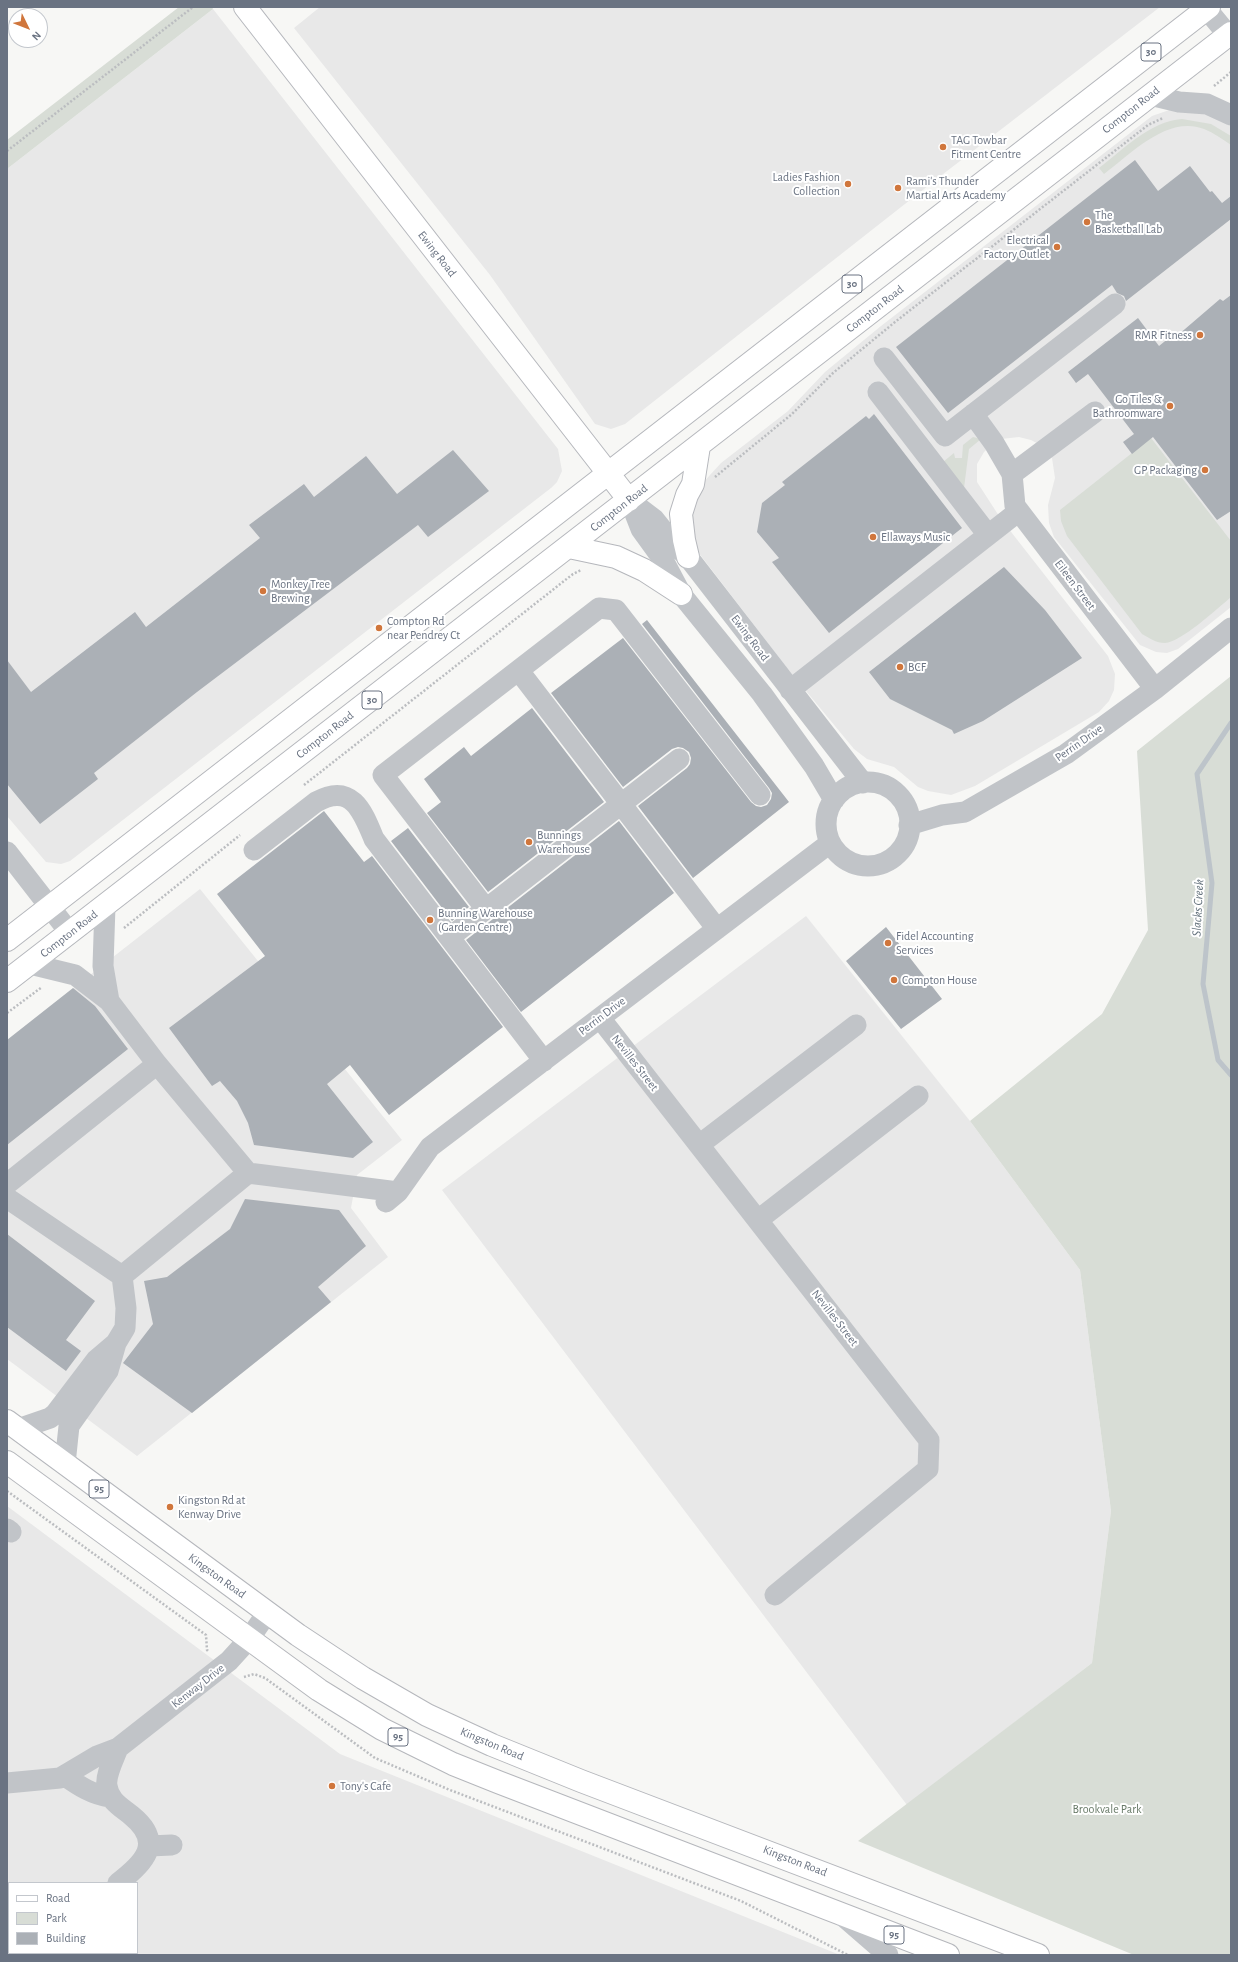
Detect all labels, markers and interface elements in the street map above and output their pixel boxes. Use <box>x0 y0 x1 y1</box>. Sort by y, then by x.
north arrow <box>8 8 48 48</box>
text: N <box>30 29 43 42</box>
road number: 30 <box>1141 43 1161 61</box>
street label: Compton Road <box>1099 83 1163 137</box>
place label: TAG Towbar Fitment Centre <box>951 133 1021 161</box>
marker: TAG Towbar Fitment Centre <box>938 142 948 152</box>
place label: Ladies Fashion Collection <box>772 170 840 198</box>
place label: Rami's Thunder Martial Arts Academy <box>906 174 1006 202</box>
marker: Ladies Fashion Collection <box>843 179 853 189</box>
marker: Rami's Thunder Martial Arts Academy <box>893 183 903 193</box>
place label: The Basketball Lab <box>1095 208 1162 236</box>
marker: The Basketball Lab <box>1082 217 1092 227</box>
street label: Ewing Road <box>415 228 459 280</box>
place label: Electrical Factory Outlet <box>984 233 1049 261</box>
marker: Electrical Factory Outlet <box>1052 242 1062 252</box>
road number: 30 <box>842 275 862 293</box>
street label: Compton Road <box>843 282 907 336</box>
place label: RMR Fitness <box>1135 328 1192 342</box>
marker: RMR Fitness <box>1195 330 1205 340</box>
place label: Go Tiles & Bathroomware <box>1092 392 1162 420</box>
marker: Go Tiles & Bathroomware <box>1165 401 1175 411</box>
place label: GP Packaging <box>1134 463 1197 477</box>
marker: GP Packaging <box>1200 465 1210 475</box>
street label: Compton Road <box>587 481 651 535</box>
place label: Ellaways Music <box>881 530 950 544</box>
marker: Ellaways Music <box>868 532 878 542</box>
street label: Eileen Street <box>1051 557 1099 613</box>
place label: Monkey Tree Brewing <box>271 577 330 605</box>
marker: Monkey Tree Brewing <box>258 586 268 596</box>
street label: Ewing Road <box>728 612 772 664</box>
place label: Compton Rd near Pendrey Ct <box>387 614 460 642</box>
marker: Compton Rd near Pendrey Ct <box>374 623 384 633</box>
place label: BCF <box>908 660 926 674</box>
marker: BCF <box>895 662 905 672</box>
road number: 30 <box>362 691 382 709</box>
street label: Compton Road <box>293 708 357 762</box>
street label: Perrin Drive <box>1052 721 1106 765</box>
place label: Bunnings Warehouse <box>537 828 590 856</box>
marker: Bunnings Warehouse <box>524 837 534 847</box>
water label: Slacks Creek <box>1189 879 1207 937</box>
place label: Bunning Warehouse (Garden Centre) <box>438 906 533 934</box>
street label: Compton Road <box>37 907 101 961</box>
marker: Bunning Warehouse (Garden Centre) <box>425 915 435 925</box>
place label: Fidel Accounting Services <box>896 929 974 957</box>
marker: Fidel Accounting Services <box>883 938 893 948</box>
place label: Compton House <box>902 973 977 987</box>
marker: Compton House <box>889 975 899 985</box>
street label: Perrin Drive <box>576 994 628 1038</box>
street label: Nevilles Street <box>609 1032 661 1094</box>
street label: Nevilles Street <box>809 1287 861 1349</box>
road number: 95 <box>89 1480 109 1498</box>
place label: Kingston Rd at Kenway Drive <box>178 1493 245 1521</box>
marker: Kingston Rd at Kenway Drive <box>165 1502 175 1512</box>
street label: Kingston Road <box>185 1550 249 1602</box>
street label: Kenway Drive <box>169 1661 227 1711</box>
street label: Kingston Road <box>458 1724 526 1764</box>
road number: 95 <box>388 1728 408 1746</box>
place label: Tony's Cafe <box>340 1779 391 1793</box>
marker: Tony's Cafe <box>327 1781 337 1791</box>
park label: Brookvale Park <box>1072 1802 1142 1816</box>
street label: Kingston Road <box>761 1842 829 1880</box>
legend <box>8 1882 138 1954</box>
text: Road <box>46 1892 70 1904</box>
text: Park <box>46 1912 67 1924</box>
road number: 95 <box>884 1926 904 1944</box>
text: Building <box>46 1932 86 1944</box>

